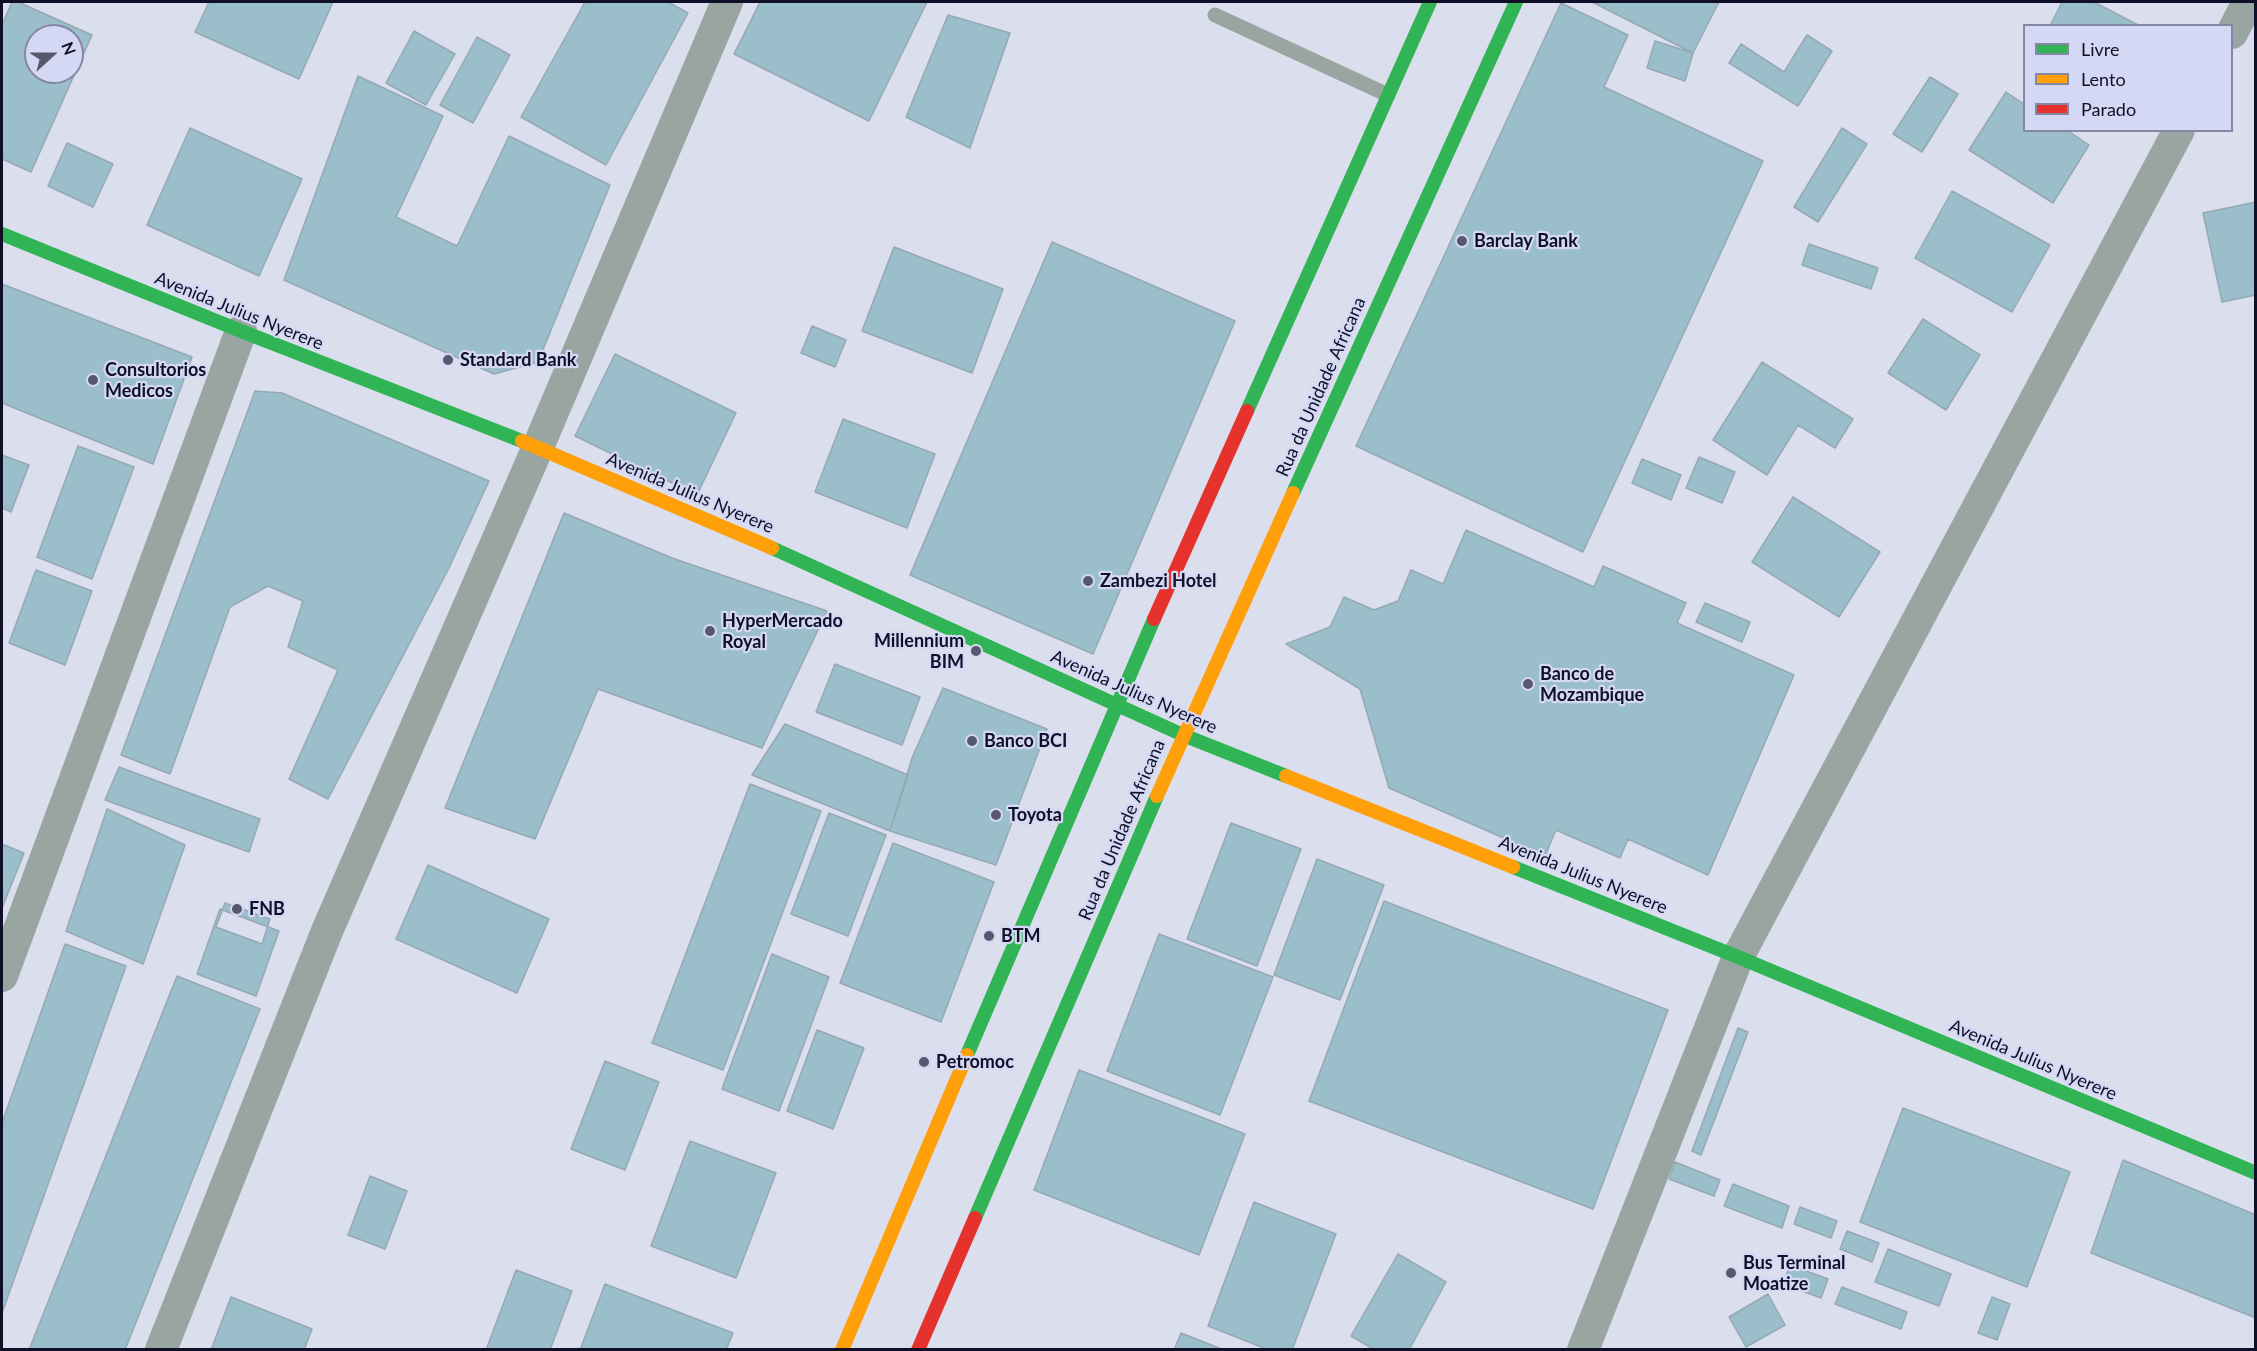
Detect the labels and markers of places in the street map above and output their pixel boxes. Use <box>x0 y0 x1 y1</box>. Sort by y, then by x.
place label: Barclay Bank <box>1474 230 1578 252</box>
marker: Barclay Bank <box>1455 234 1469 248</box>
place label: Standard Bank <box>460 349 576 371</box>
marker: Standard Bank <box>441 353 455 367</box>
place label: Consultorios Medicos <box>105 359 206 401</box>
marker: Consultorios Medicos <box>86 373 100 387</box>
place label: Zambezi Hotel <box>1100 570 1217 592</box>
marker: Zambezi Hotel <box>1081 574 1095 588</box>
place label: HyperMercado Royal <box>722 610 843 652</box>
marker: HyperMercado Royal <box>703 624 717 638</box>
place label: Millennium BIM <box>874 630 964 672</box>
marker: Millennium BIM <box>969 644 983 658</box>
place label: Banco de Mozambique <box>1540 663 1644 706</box>
marker: Banco de Mozambique <box>1521 677 1535 691</box>
place label: Banco BCI <box>984 730 1067 752</box>
marker: Banco BCI <box>965 734 979 748</box>
place label: Toyota <box>1008 804 1062 826</box>
marker: Toyota <box>989 808 1003 822</box>
place label: FNB <box>249 898 285 920</box>
marker: FNB <box>230 902 244 916</box>
place label: BTM <box>1001 925 1041 947</box>
marker: BTM <box>982 929 996 943</box>
place label: Petromoc <box>936 1051 1014 1073</box>
marker: Petromoc <box>917 1055 931 1069</box>
place label: Bus Terminal Moatize <box>1743 1252 1845 1294</box>
marker: Bus Terminal Moatize <box>1724 1266 1738 1280</box>

